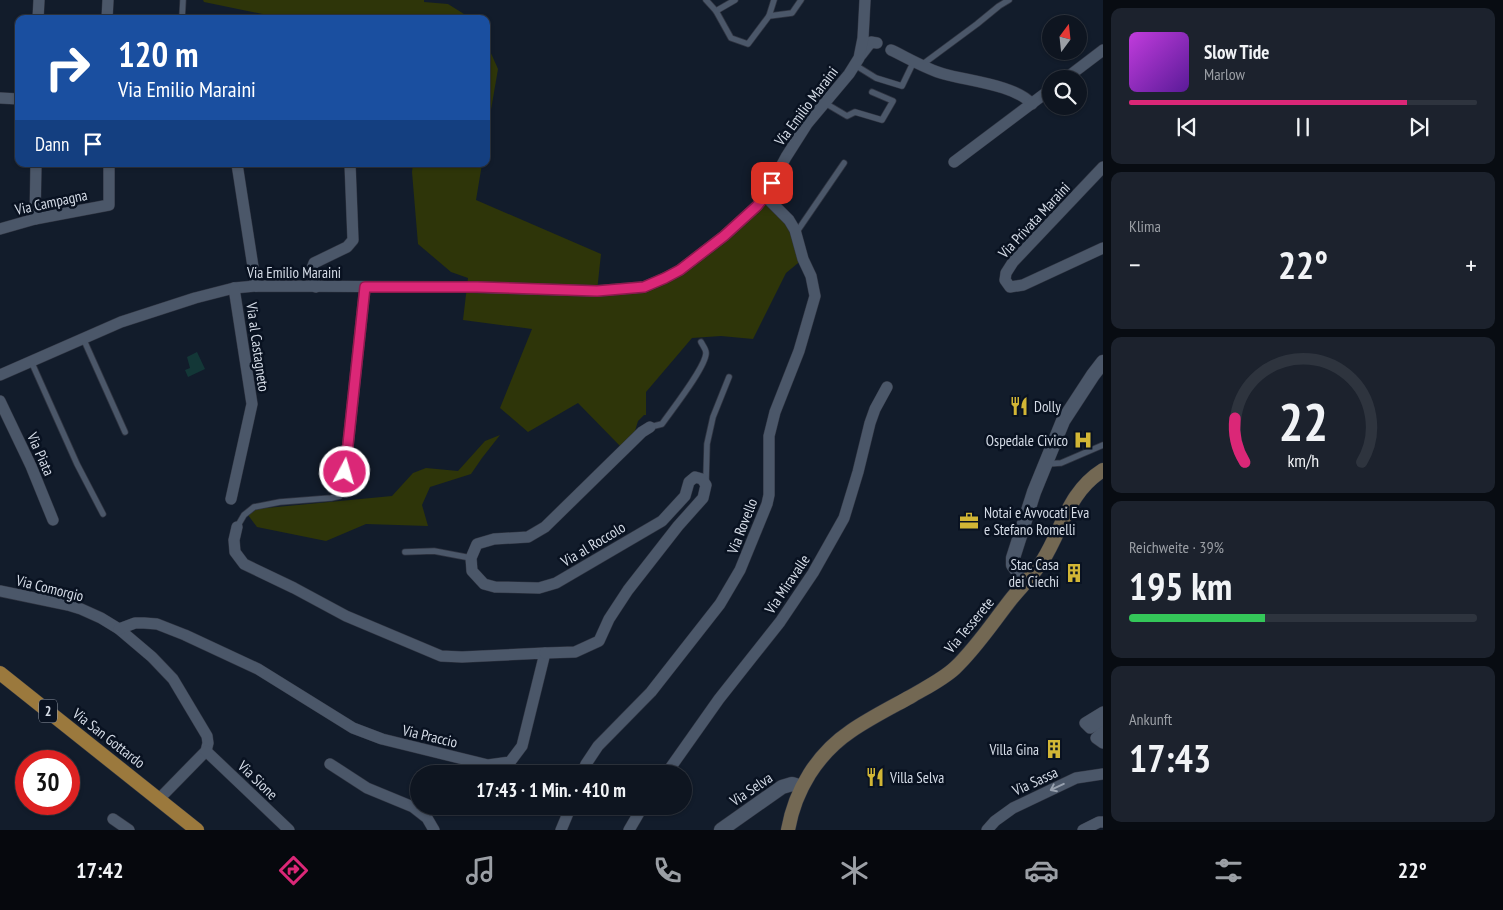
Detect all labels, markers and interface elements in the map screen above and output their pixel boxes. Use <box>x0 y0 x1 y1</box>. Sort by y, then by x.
north arrow <box>1042 15 1088 60</box>
map controls <box>1042 15 1087 115</box>
text: 120 m <box>118 31 199 77</box>
icon: right <box>35 35 100 100</box>
text: Slow Tide <box>1204 40 1269 64</box>
street label: Via Emilio Maraini <box>770 63 842 150</box>
text: Marlow <box>1204 64 1245 84</box>
button: search <box>1042 70 1087 115</box>
text: Via Emilio Maraini <box>118 75 256 103</box>
icon: previous <box>1173 113 1201 141</box>
icon: pause <box>1289 113 1317 141</box>
icon: next <box>1405 113 1433 141</box>
icon: arrive <box>79 130 107 158</box>
text: Dann <box>35 132 69 156</box>
pin <box>751 162 793 204</box>
icon: arrive <box>758 169 786 197</box>
street label: Via Privata Maraini <box>993 178 1074 263</box>
street label: Via Campagna <box>12 185 89 219</box>
text: Klima <box>1129 216 1161 236</box>
text: 22° <box>1278 240 1328 289</box>
text: − <box>1129 246 1141 283</box>
text: + <box>1465 246 1477 283</box>
street label: Via Emilio Maraini <box>246 263 341 282</box>
street label: Via al Castagneto <box>242 300 274 393</box>
text: 22 <box>1278 388 1328 455</box>
restaurant icon: Dolly <box>1008 395 1030 417</box>
place label: Dolly <box>1034 397 1061 416</box>
street label: Via Piata <box>23 428 59 479</box>
hospital icon: Ospedale Civico <box>1072 429 1094 451</box>
place label: Ospedale Civico <box>986 431 1068 450</box>
position arrow <box>318 445 370 497</box>
text: km/h <box>1287 449 1319 472</box>
street label: Via Rovello <box>722 496 761 557</box>
place label: Notai e Avvocati Eva e Stefano Romelli <box>984 503 1089 539</box>
office icon: Notai e Avvocati Eva e Stefano Romelli <box>958 510 980 532</box>
street label: Via al Roccolo <box>556 517 629 571</box>
text: Reichweite · 39% <box>1129 537 1224 557</box>
street label: Via Miravalle <box>760 551 814 618</box>
place label: Stac Casa dei Ciechi <box>1008 555 1059 591</box>
text: 195 km <box>1129 561 1232 610</box>
building icon: Stac Casa dei Ciechi <box>1063 562 1085 584</box>
street label: Via Comorgio <box>13 570 86 606</box>
street label: Via Tesserete <box>939 593 998 658</box>
road number: 2 <box>39 699 57 722</box>
street label: Via San Gottardo <box>68 703 149 772</box>
text: Ankunft <box>1129 709 1172 729</box>
street label: Via Praccio <box>400 720 459 752</box>
text: 17:43 <box>1129 733 1211 782</box>
building icon: Villa Gina <box>1043 738 1065 760</box>
place label: Villa Gina <box>988 740 1039 759</box>
speed limit sign: 30 <box>15 750 80 815</box>
street label: Via Sione <box>233 756 282 804</box>
street label: Via Sassa <box>1008 762 1061 800</box>
restaurant icon: Villa Selva <box>864 766 886 788</box>
street label: Via Selva <box>725 768 776 811</box>
place label: Villa Selva <box>889 768 944 787</box>
text: 17:43 · 1 Min. · 410 m <box>476 778 626 802</box>
one-way arrow <box>1050 783 1065 793</box>
icon: directions <box>276 853 311 888</box>
icon: music <box>463 853 498 888</box>
icon: phone <box>650 853 685 888</box>
icon: climate <box>837 853 872 888</box>
icon: car <box>1024 853 1059 888</box>
icon: filters <box>1211 853 1246 888</box>
text: 17:42 <box>76 856 124 884</box>
text: 22° <box>1398 856 1427 884</box>

